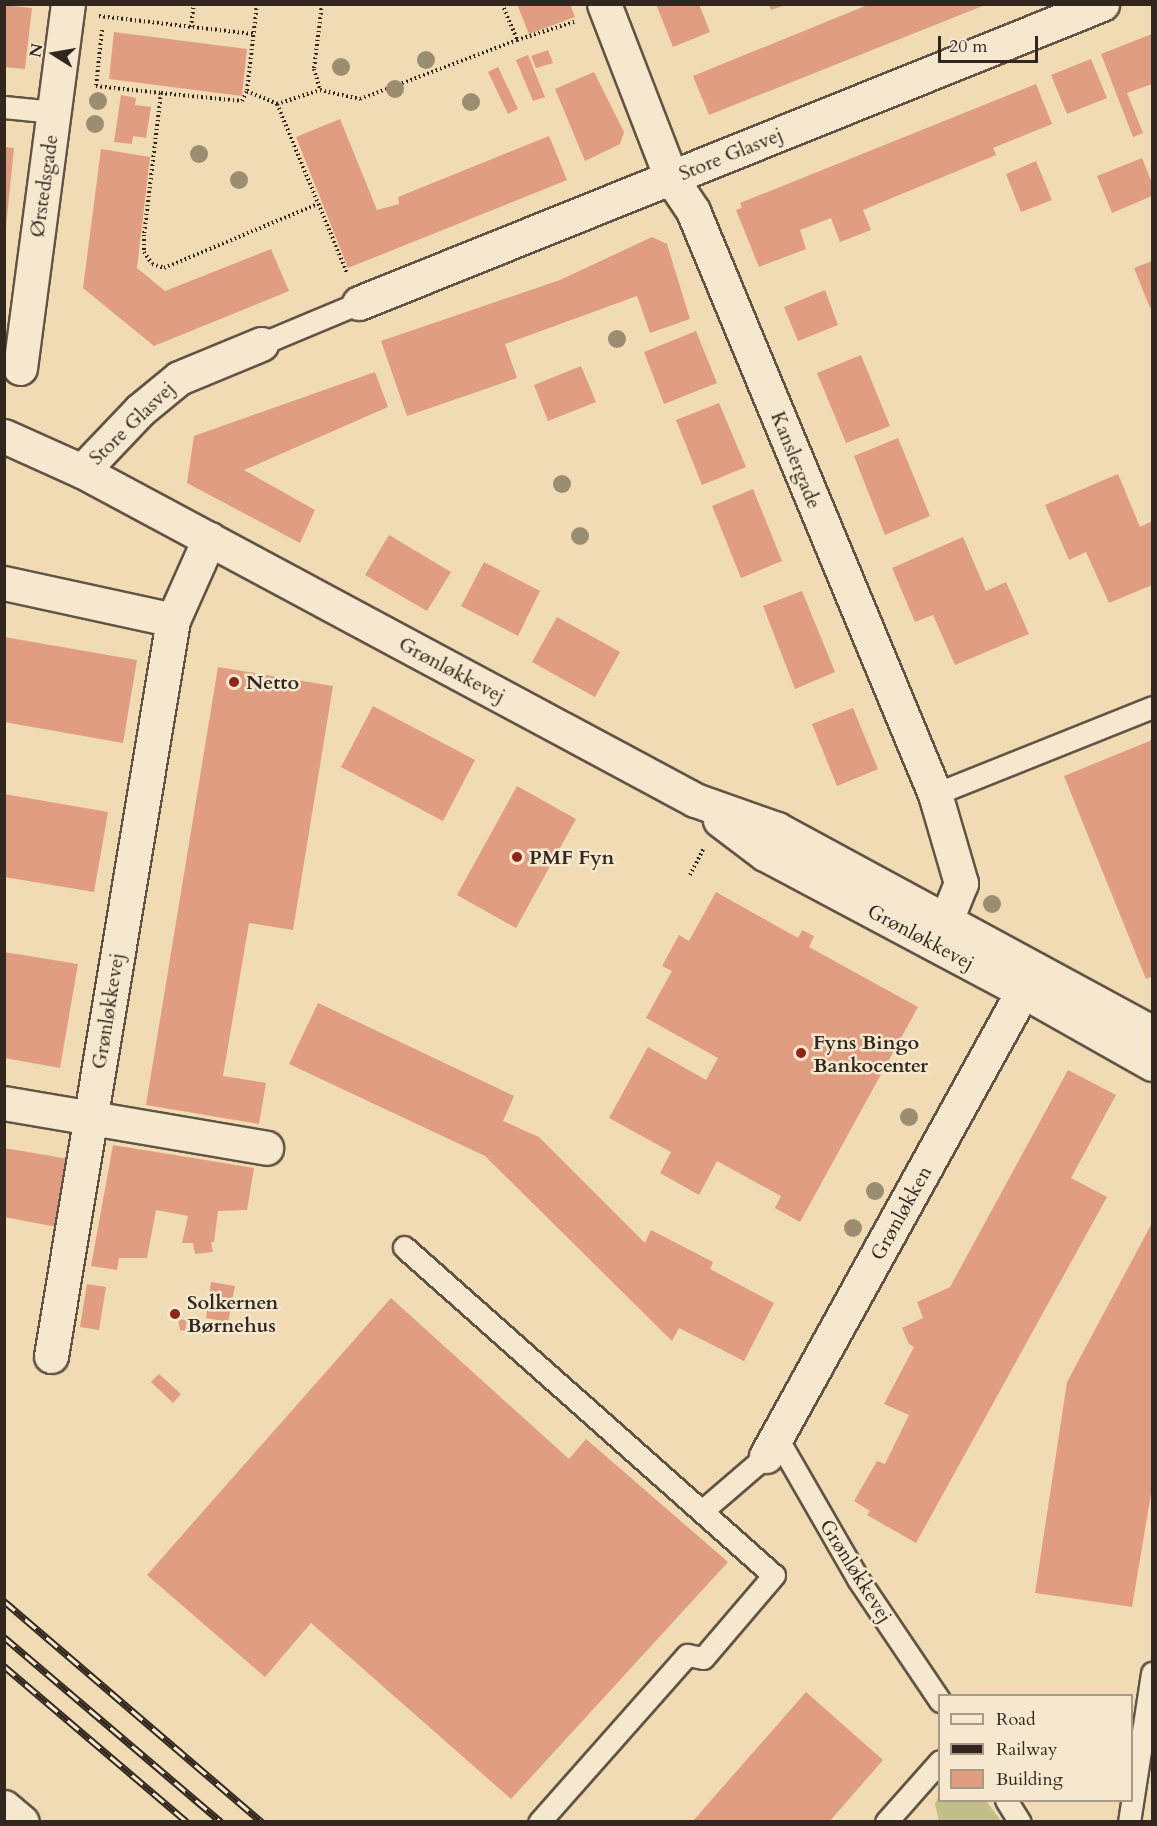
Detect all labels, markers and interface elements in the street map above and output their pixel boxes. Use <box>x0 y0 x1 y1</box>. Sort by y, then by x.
north arrow <box>24 24 84 84</box>
scale bar <box>941 24 1042 62</box>
text: 20 m <box>949 34 988 59</box>
text: N <box>24 42 48 59</box>
street label: Store Glasvej <box>676 122 786 186</box>
street label: Ørstedsgade <box>25 133 63 239</box>
street label: Store Glasvej <box>84 376 180 470</box>
street label: Kanslergade <box>766 408 826 512</box>
street label: Grønløkkevej <box>395 632 509 708</box>
place label: Netto <box>246 670 299 694</box>
marker: Netto <box>227 675 241 689</box>
place label: PMF Fyn <box>529 845 614 869</box>
marker: PMF Fyn <box>510 850 524 864</box>
street label: Grønløkkevej <box>864 899 978 975</box>
street label: Grønløkkevej <box>87 951 129 1071</box>
place label: Fyns Bingo Bankocenter <box>813 1030 928 1077</box>
marker: Fyns Bingo Bankocenter <box>794 1046 808 1060</box>
street label: Grønløkken <box>865 1162 937 1264</box>
place label: Solkernen Børnehus <box>187 1290 278 1337</box>
marker: Solkernen Børnehus <box>168 1307 182 1321</box>
street label: Grønløkkevej <box>815 1515 897 1627</box>
legend <box>938 1694 1133 1802</box>
text: Road <box>996 1707 1036 1732</box>
text: Railway <box>996 1737 1058 1762</box>
text: Building <box>996 1767 1063 1792</box>

